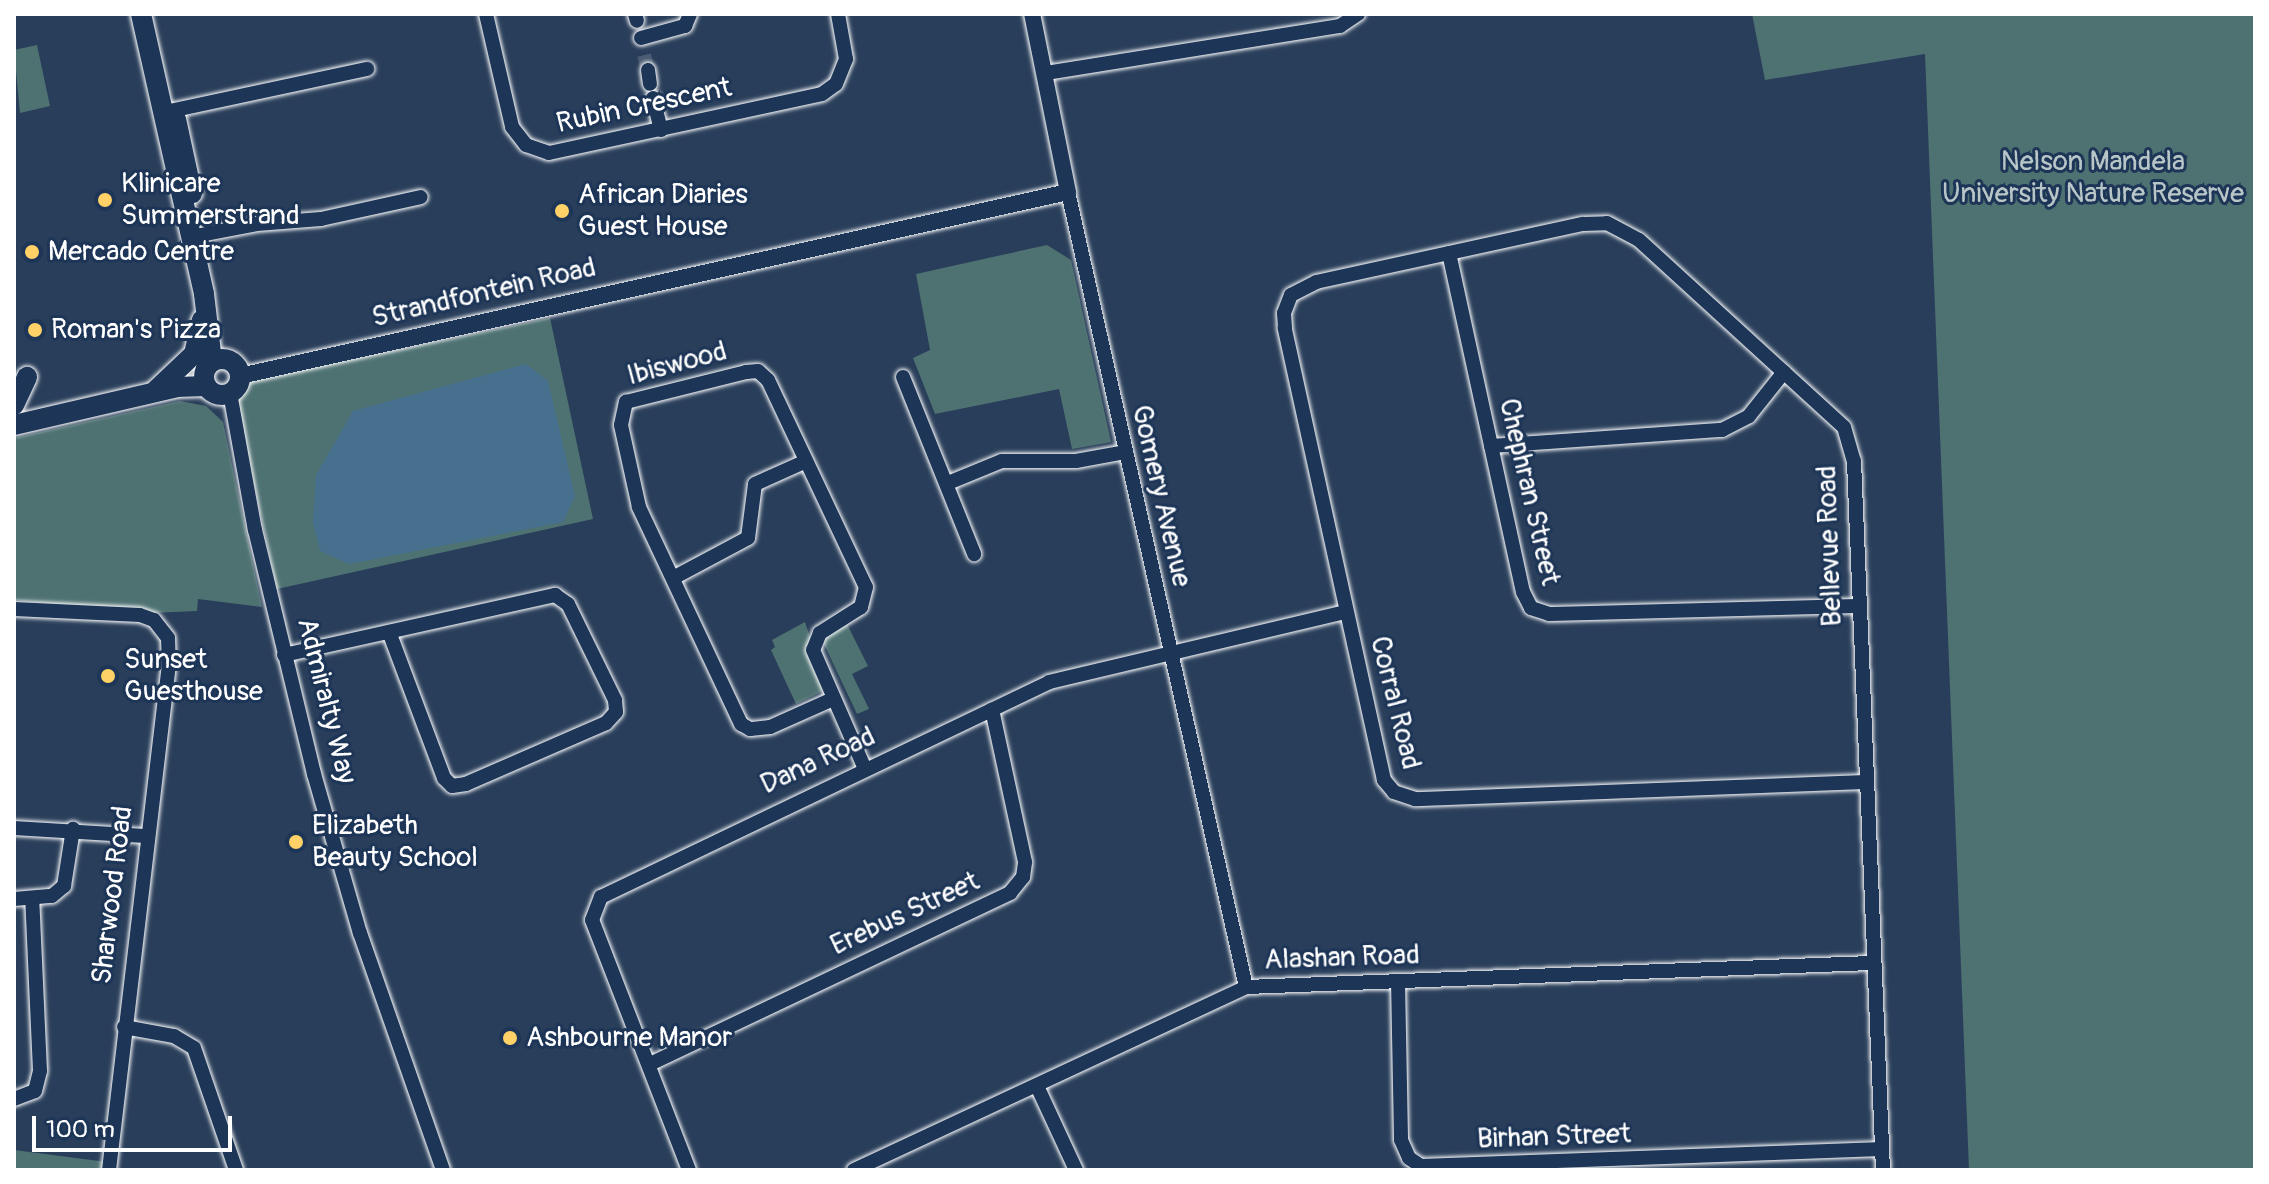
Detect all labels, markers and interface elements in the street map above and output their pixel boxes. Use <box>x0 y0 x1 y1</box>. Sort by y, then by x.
street label: Rubin Crescent <box>553 71 735 141</box>
park label: Nelson Mandela University Nature Reserve <box>1942 145 2244 211</box>
place label: Klinicare Summerstrand <box>121 167 300 233</box>
place label: African Diaries Guest House <box>578 178 748 244</box>
marker: Klinicare Summerstrand <box>96 191 114 209</box>
marker: African Diaries Guest House <box>553 202 571 220</box>
place label: Mercado Centre <box>48 235 234 269</box>
marker: Mercado Centre <box>23 243 41 261</box>
street label: Strandfontein Road <box>369 251 599 335</box>
place label: Roman's Pizza <box>51 313 221 347</box>
marker: Roman's Pizza <box>26 321 44 339</box>
street label: Ibiswood <box>623 335 731 393</box>
street label: Chephran Street <box>1491 395 1567 589</box>
street label: Gomery Avenue <box>1124 402 1198 590</box>
street label: Bellevue Road <box>1810 465 1850 627</box>
street label: Admiralty Way <box>289 615 363 787</box>
street label: Corral Road <box>1362 633 1428 773</box>
place label: Sunset Guesthouse <box>124 643 263 709</box>
marker: Sunset Guesthouse <box>99 667 117 685</box>
street label: Dana Road <box>755 720 881 802</box>
street label: Sharwood Road <box>85 804 141 986</box>
place label: Elizabeth Beauty School <box>312 809 478 875</box>
marker: Elizabeth Beauty School <box>287 833 305 851</box>
street label: Erebus Street <box>825 865 985 963</box>
street label: Alashan Road <box>1264 938 1420 978</box>
place label: Ashbourne Manor <box>526 1021 732 1055</box>
marker: Ashbourne Manor <box>501 1029 519 1047</box>
scale bar <box>36 1100 236 1150</box>
text: 100 m <box>46 1115 115 1144</box>
street label: Birhan Street <box>1476 1118 1632 1156</box>

